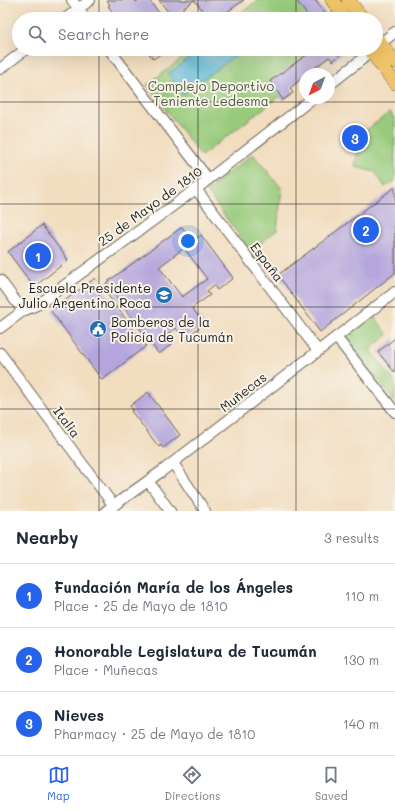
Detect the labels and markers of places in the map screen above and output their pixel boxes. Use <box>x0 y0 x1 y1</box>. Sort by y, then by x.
pin: 3 <box>342 123 368 153</box>
pin: 2 <box>353 215 379 245</box>
pin: 1 <box>25 241 51 271</box>
place label: Escuela Presidente Julio Argentino Roca <box>19 279 151 311</box>
school or university icon: Escuela Presidente Julio Argentino Roca <box>154 285 174 305</box>
place label: Bomberos de la Policía de Tucumán <box>111 313 233 345</box>
public building icon: Bomberos de la Policía de Tucumán <box>88 319 108 339</box>

